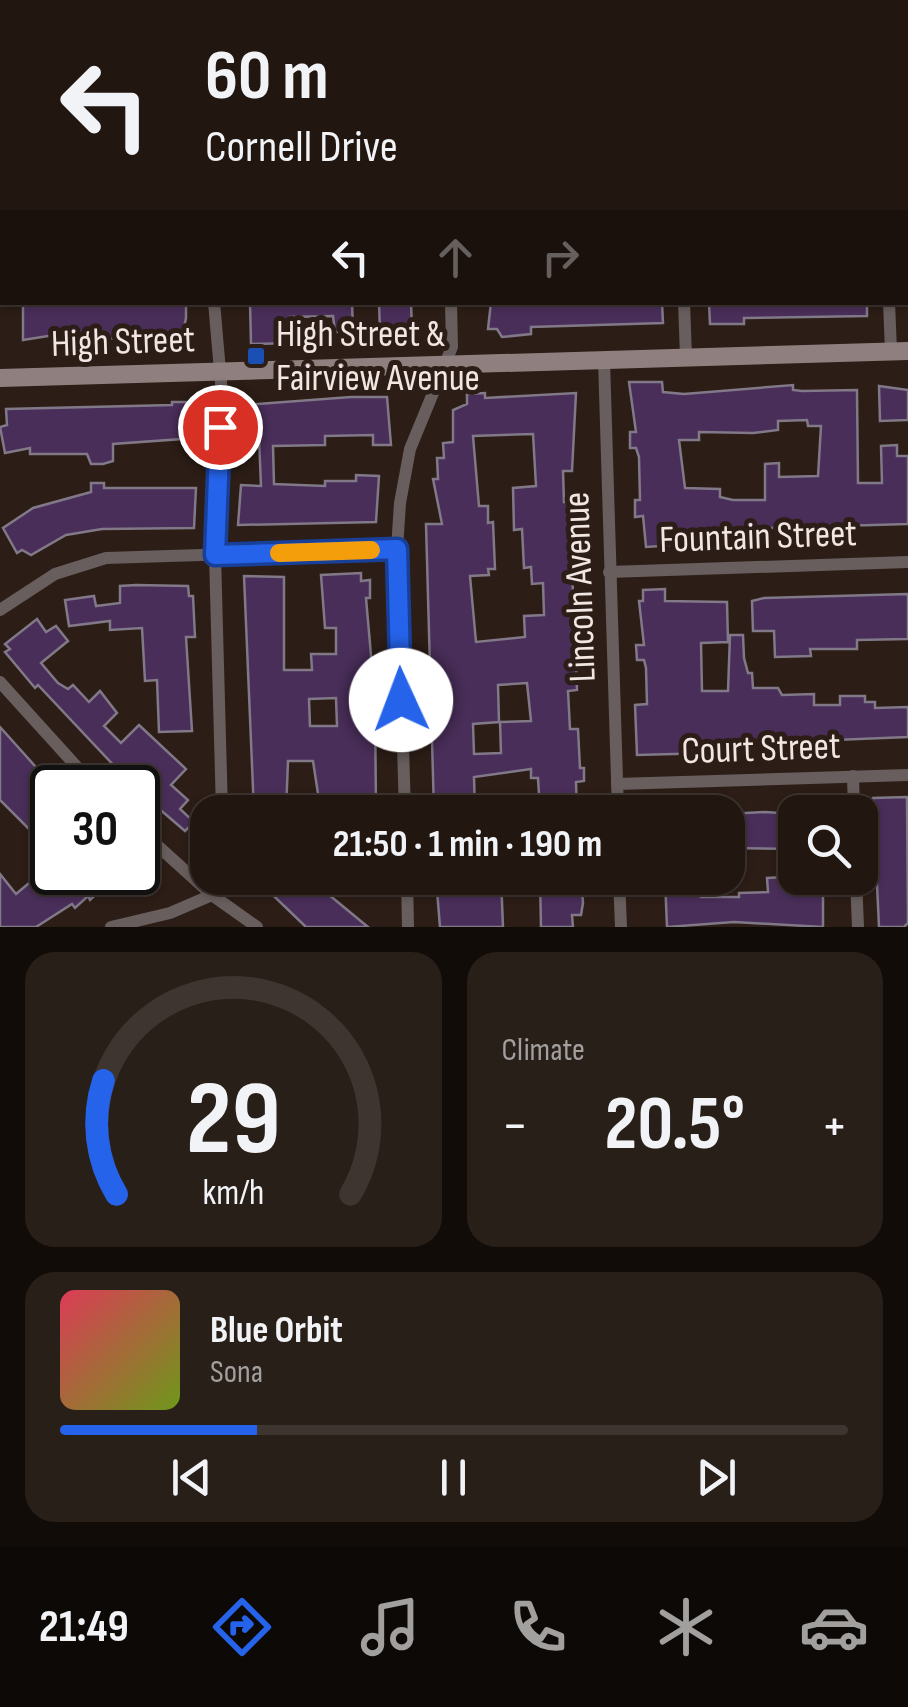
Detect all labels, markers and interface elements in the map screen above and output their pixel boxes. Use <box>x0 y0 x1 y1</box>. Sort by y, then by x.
text: 60 m <box>205 35 329 119</box>
icon: left <box>40 40 170 170</box>
text: Cornell Drive <box>205 120 398 175</box>
icon: left <box>323 230 378 285</box>
icon: ahead <box>428 230 483 285</box>
icon: right <box>533 230 588 285</box>
place label: High Street & Fairview Avenue <box>276 312 480 401</box>
street label: High Street <box>50 317 196 367</box>
marker: High Street & Fairview Avenue <box>245 345 267 367</box>
pin <box>178 385 263 470</box>
icon: arrive <box>193 400 248 455</box>
street label: Lincoln Avenue <box>554 491 606 683</box>
street label: Fountain Street <box>658 511 858 563</box>
position arrow <box>349 648 453 752</box>
street label: Court Street <box>681 724 841 774</box>
speed limit sign: 30 <box>30 765 160 895</box>
map controls <box>778 795 878 895</box>
button: search <box>778 795 878 895</box>
text: 21:50 · 1 min · 190 m <box>333 822 602 867</box>
text: Climate <box>502 1031 585 1070</box>
text: 29 <box>186 1058 281 1183</box>
text: 20.5° <box>605 1080 745 1171</box>
text: − <box>502 1093 528 1160</box>
text: + <box>821 1093 848 1160</box>
text: km/h <box>202 1172 264 1215</box>
text: Blue Orbit <box>210 1308 343 1353</box>
text: Sona <box>210 1353 263 1392</box>
icon: previous <box>164 1450 219 1505</box>
icon: pause <box>426 1450 481 1505</box>
icon: next <box>689 1450 744 1505</box>
icon: directions <box>207 1592 277 1662</box>
icon: music <box>355 1592 425 1662</box>
icon: phone <box>503 1592 573 1662</box>
icon: climate <box>651 1592 721 1662</box>
icon: car <box>799 1592 869 1662</box>
text: 21:49 <box>39 1600 129 1655</box>

